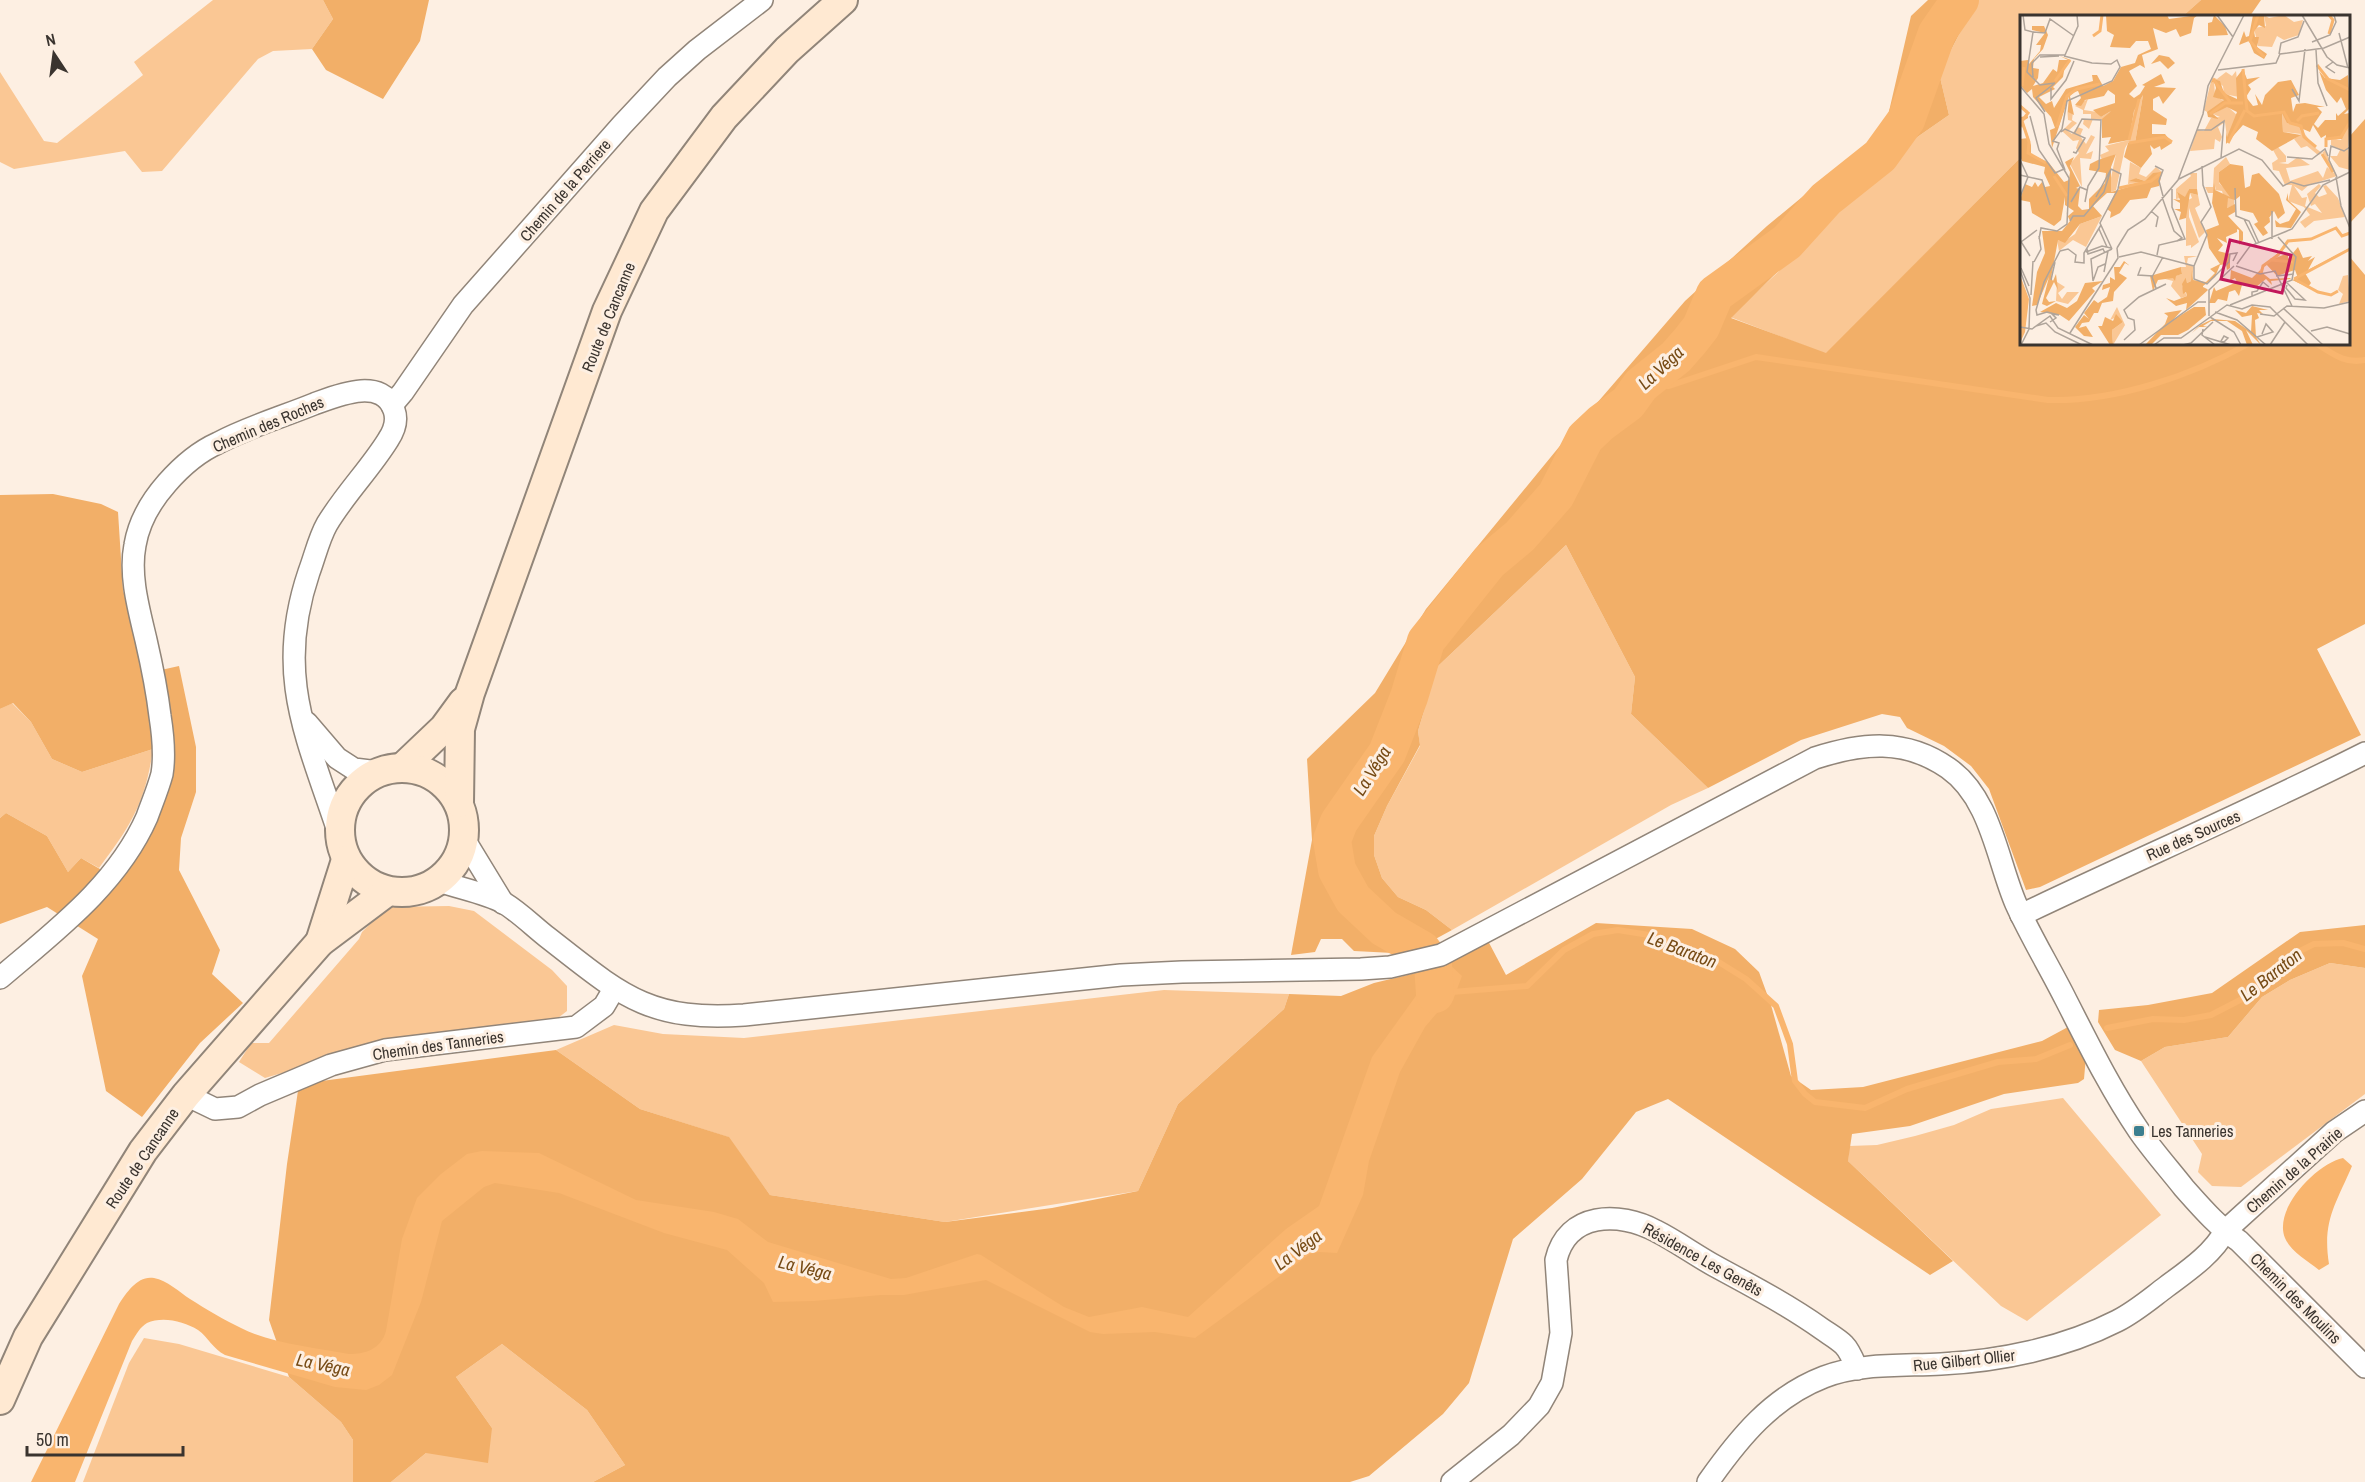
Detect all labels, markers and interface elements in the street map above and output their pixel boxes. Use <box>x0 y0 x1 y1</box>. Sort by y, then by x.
inset map <box>2020 15 2350 345</box>
north arrow <box>24 24 84 84</box>
text: N <box>44 28 58 51</box>
street label: Chemin de la Perriere <box>514 134 616 246</box>
street label: Route de Cancanne <box>576 259 640 375</box>
water label: La Véga <box>1632 340 1689 395</box>
street label: Chemin des Roches <box>209 391 327 457</box>
water label: La Véga <box>1347 741 1396 800</box>
street label: Rue des Sources <box>2143 804 2243 866</box>
water label: Le Baraton <box>1644 925 1720 974</box>
water label: Le Baraton <box>2235 943 2307 1007</box>
street label: Chemin des Tanneries <box>371 1025 505 1065</box>
street label: Route de Cancanne <box>100 1103 184 1213</box>
place label: Les Tanneries <box>2151 1120 2233 1142</box>
street label: Chemin de la Prairie <box>2241 1122 2347 1218</box>
marker: Les Tanneries <box>2132 1124 2146 1138</box>
street label: Résidence Les Genêts <box>1639 1217 1767 1301</box>
water label: La Véga <box>1269 1223 1327 1276</box>
street label: Chemin des Moulins <box>2246 1248 2346 1348</box>
water label: La Véga <box>776 1249 834 1286</box>
street label: Rue Gilbert Ollier <box>1912 1344 2017 1376</box>
water label: La Véga <box>294 1347 352 1382</box>
scale bar <box>27 1419 183 1457</box>
text: 50 m <box>36 1427 69 1452</box>

